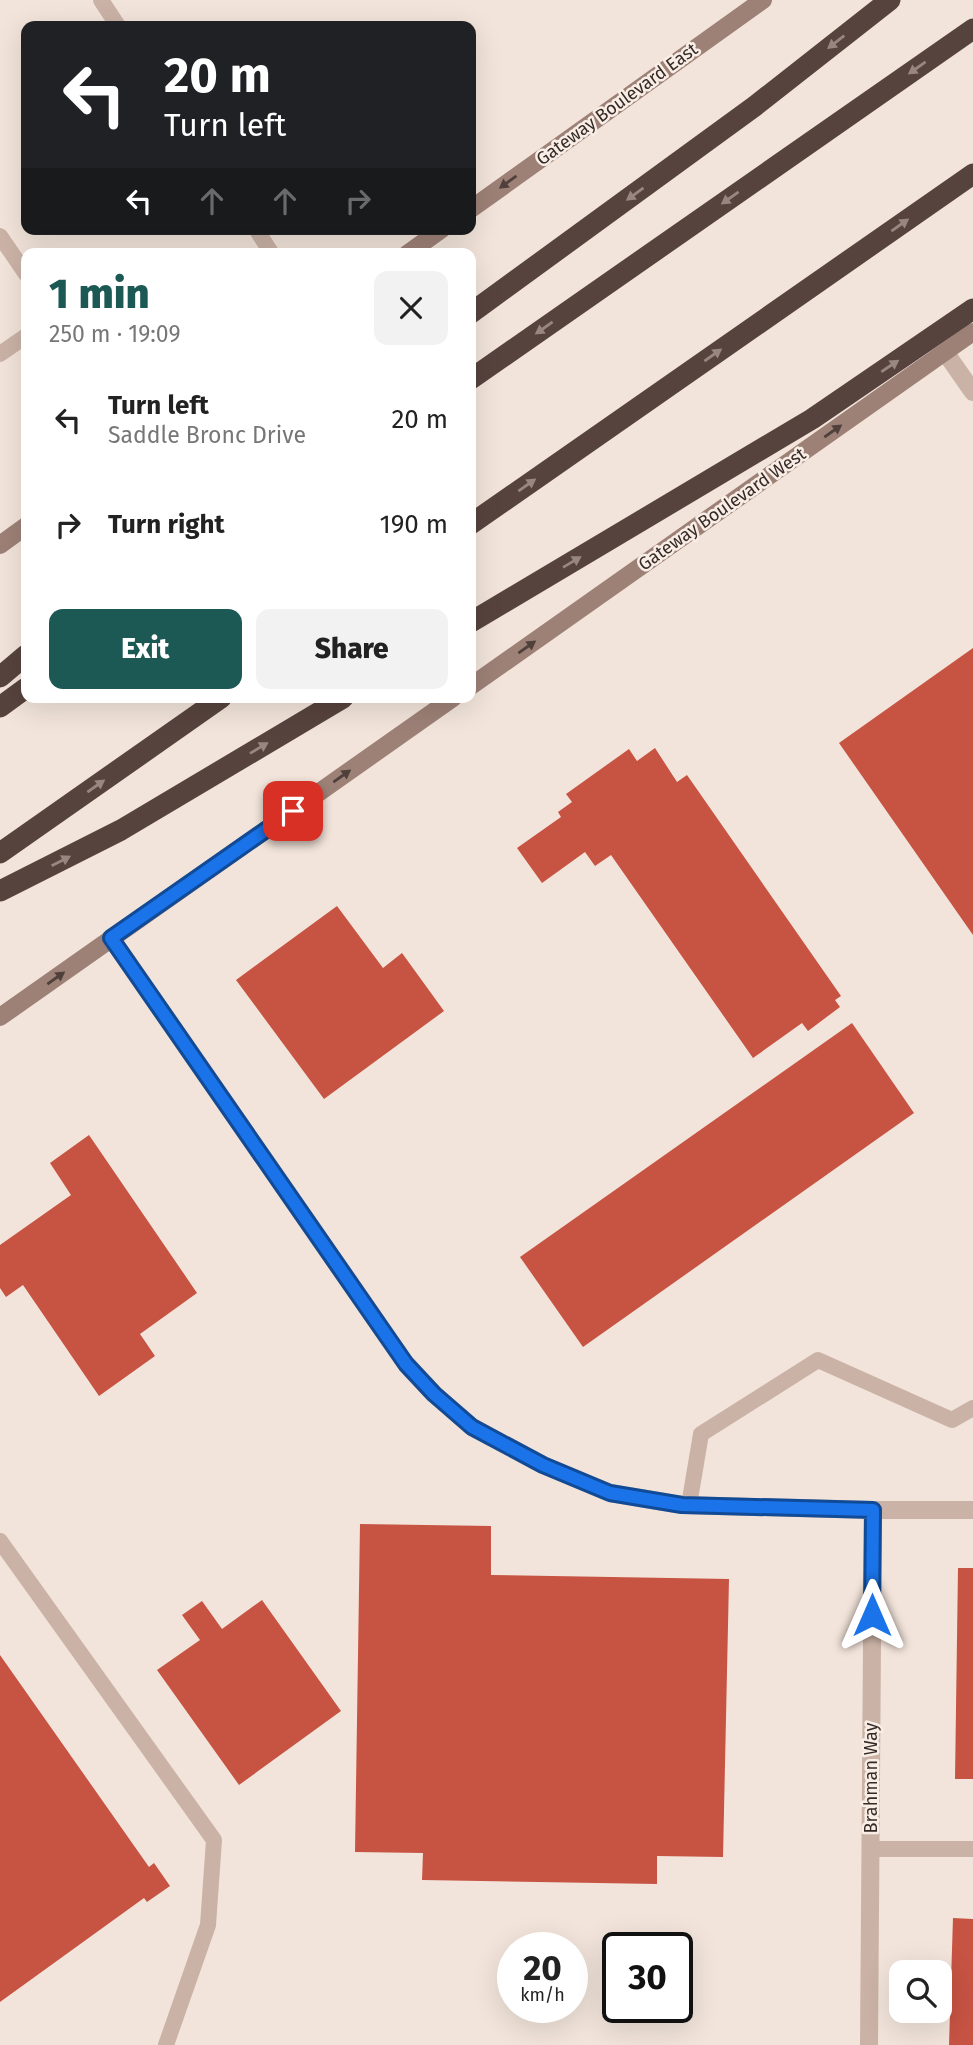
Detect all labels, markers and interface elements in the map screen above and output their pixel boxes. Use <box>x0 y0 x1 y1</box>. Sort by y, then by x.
one-way arrow <box>827 35 845 50</box>
street label: Gateway Boulevard East <box>532 38 702 170</box>
text: 20 m <box>164 46 271 105</box>
icon: left <box>49 49 140 140</box>
one-way arrow <box>908 61 926 75</box>
text: Turn left <box>164 106 286 144</box>
one-way arrow <box>499 175 517 189</box>
icon: left <box>120 182 158 220</box>
icon: ahead <box>193 182 231 220</box>
icon: ahead <box>266 182 304 220</box>
icon: right <box>339 182 377 220</box>
one-way arrow <box>625 187 644 201</box>
one-way arrow <box>721 191 739 205</box>
one-way arrow <box>891 218 909 232</box>
text: 1 min <box>49 269 150 319</box>
button: close <box>374 271 448 345</box>
text: 250 m · 19:09 <box>49 320 181 348</box>
one-way arrow <box>535 321 553 335</box>
one-way arrow <box>704 348 722 362</box>
one-way arrow <box>881 359 899 373</box>
text: Turn left <box>108 390 209 421</box>
icon: left <box>49 401 87 439</box>
text: 20 m <box>391 404 448 435</box>
text: Saddle Bronc Drive <box>108 421 306 449</box>
one-way arrow <box>824 424 842 438</box>
street label: Gateway Boulevard West <box>634 442 810 575</box>
one-way arrow <box>518 478 536 492</box>
icon: right <box>49 506 87 544</box>
text: Turn right <box>108 509 225 540</box>
text: 190 m <box>379 509 448 540</box>
one-way arrow <box>562 556 581 569</box>
button: Exit <box>49 609 242 689</box>
button: Share <box>256 609 448 689</box>
one-way arrow <box>518 640 536 654</box>
one-way arrow <box>249 742 268 755</box>
one-way arrow <box>333 769 351 783</box>
one-way arrow <box>87 779 105 793</box>
pin <box>263 781 323 841</box>
icon: arrive <box>274 792 312 830</box>
one-way arrow <box>51 855 71 866</box>
one-way arrow <box>47 971 65 985</box>
position arrow <box>835 1578 909 1652</box>
street label: Brahman Way <box>860 1722 882 1833</box>
speed limit sign: 30 <box>602 1932 693 2023</box>
text: 20 <box>523 1947 562 1989</box>
map controls <box>889 1960 952 2023</box>
button: search <box>889 1960 952 2023</box>
text: km/h <box>520 1984 565 2006</box>

